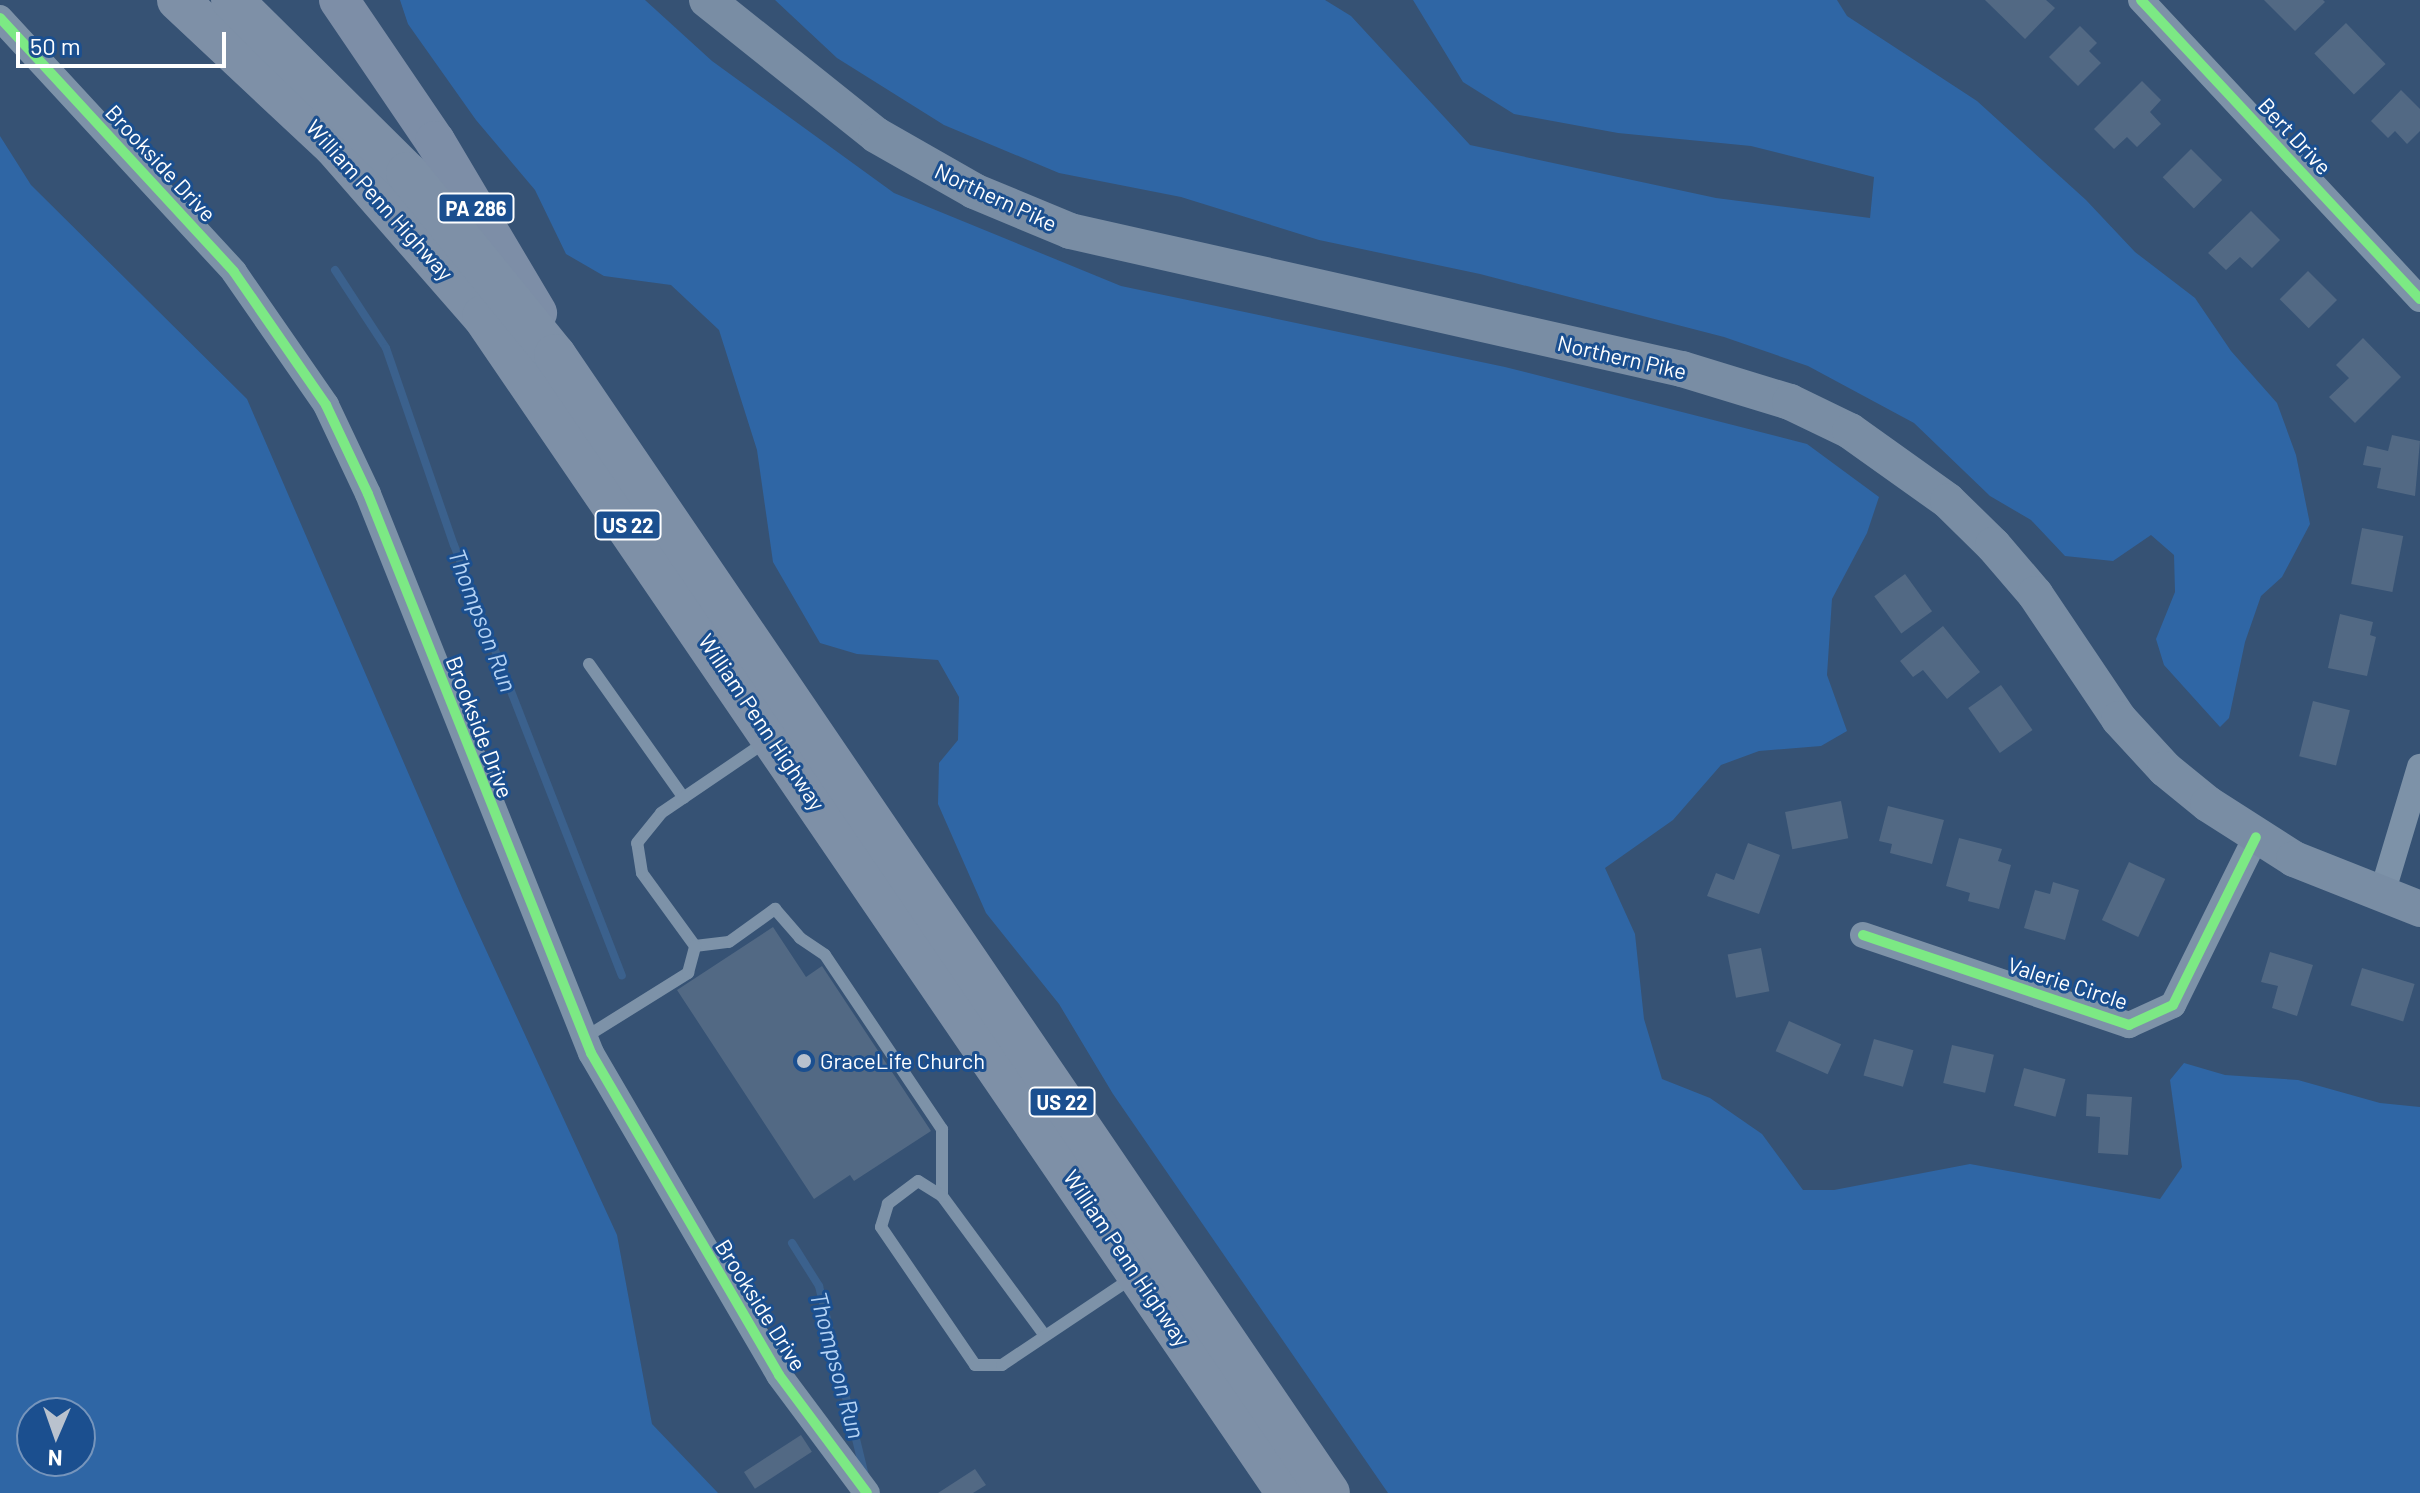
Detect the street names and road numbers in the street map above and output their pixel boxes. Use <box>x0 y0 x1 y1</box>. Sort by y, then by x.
street label: Bert Drive <box>2253 92 2337 180</box>
street label: Brookside Drive <box>100 99 222 227</box>
street label: William Penn Highway <box>301 114 459 286</box>
street label: Northern Pike <box>931 157 1061 237</box>
road number: PA 286 <box>436 192 516 224</box>
street label: Northern Pike <box>1555 329 1689 385</box>
road number: US 22 <box>594 509 662 541</box>
street label: William Penn Highway <box>693 629 831 815</box>
street label: Brookside Drive <box>441 652 519 802</box>
street label: Valerie Circle <box>2005 951 2131 1015</box>
road number: US 22 <box>1028 1086 1096 1118</box>
street label: William Penn Highway <box>1058 1165 1196 1351</box>
street label: Brookside Drive <box>710 1234 812 1376</box>

